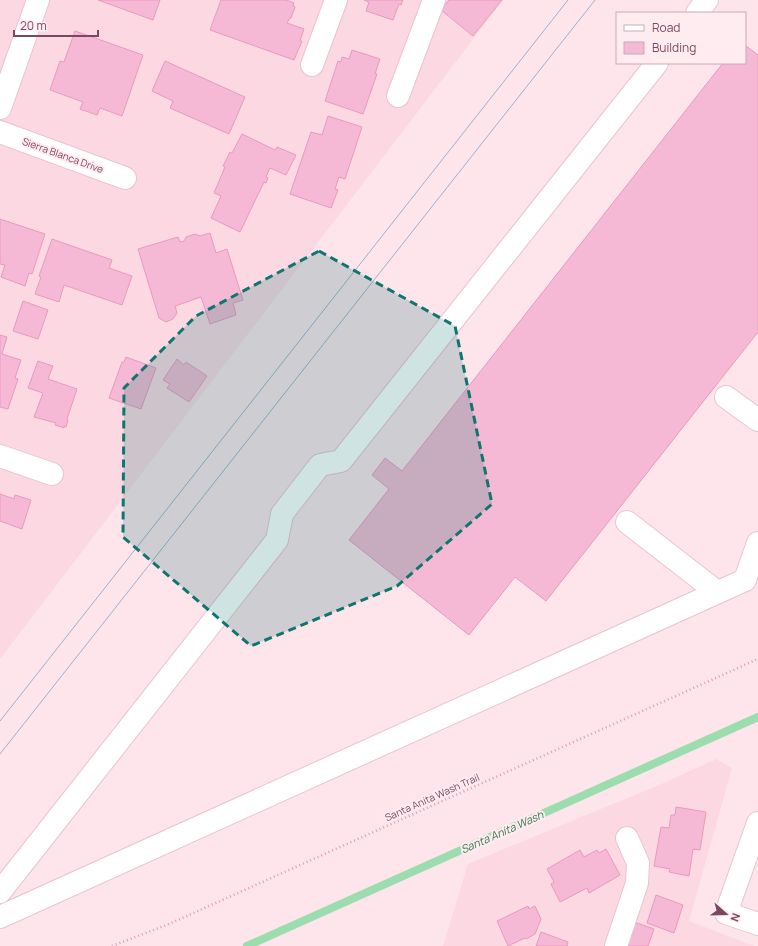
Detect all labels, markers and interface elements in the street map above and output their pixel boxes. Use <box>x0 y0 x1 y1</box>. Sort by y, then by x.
scale bar <box>14 12 98 38</box>
legend <box>616 12 746 64</box>
text: 20 m <box>20 17 47 34</box>
text: Road <box>652 19 680 36</box>
text: Building <box>652 39 696 56</box>
street label: Sierra Blanca Drive <box>21 134 106 176</box>
street label: Santa Anita Wash Trail <box>382 770 482 824</box>
water label: Santa Anita Wash <box>458 806 546 857</box>
north arrow <box>706 894 746 934</box>
text: N <box>727 911 744 924</box>

